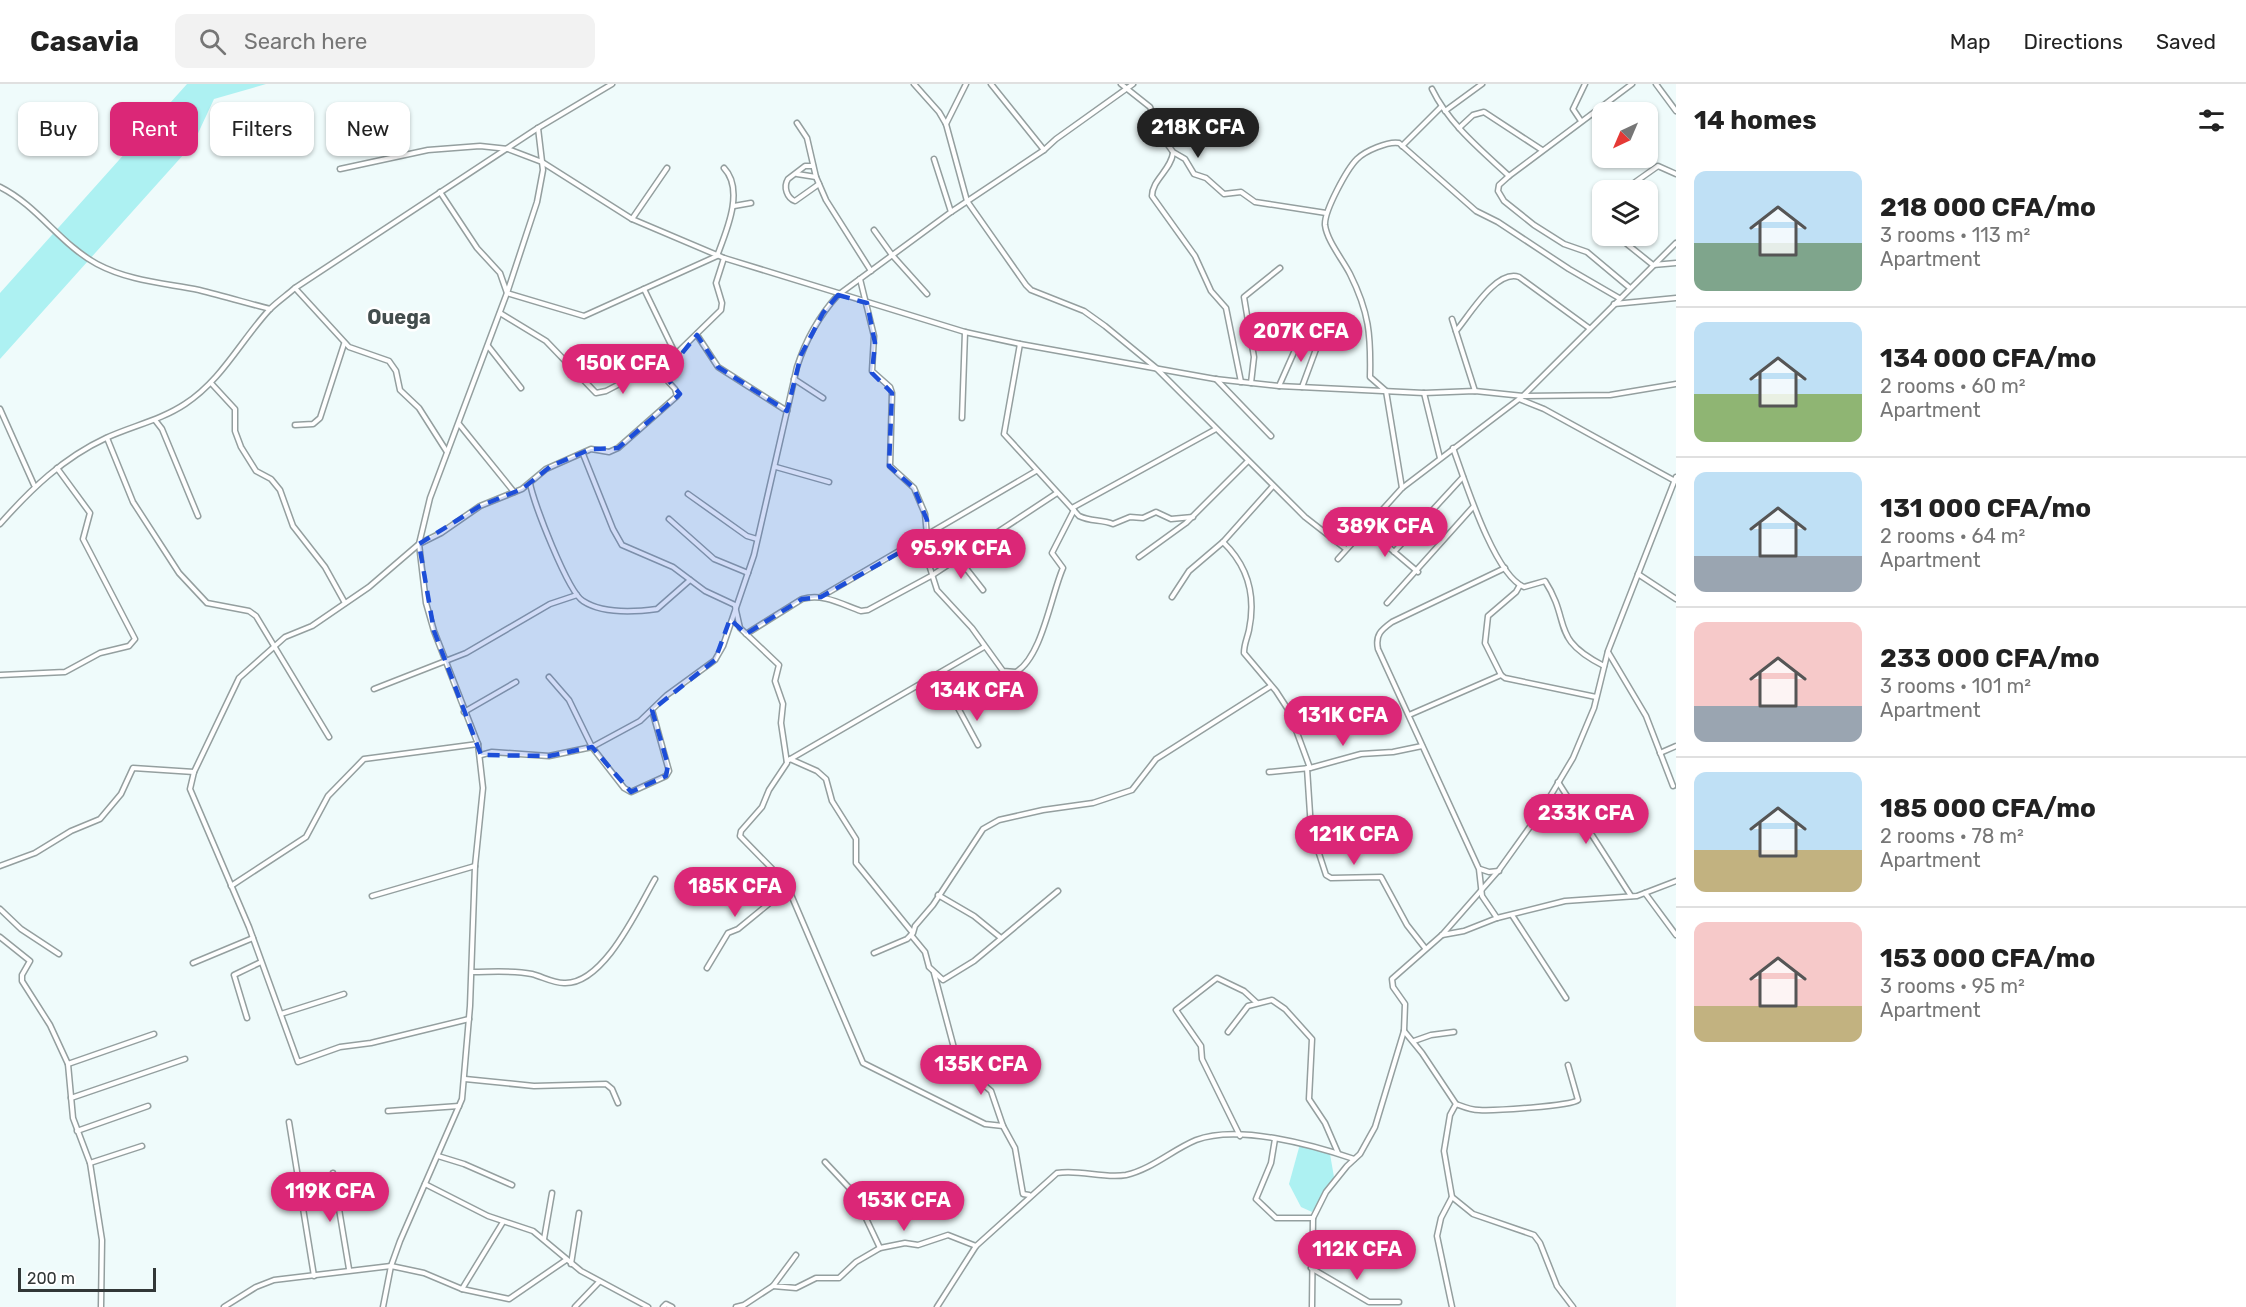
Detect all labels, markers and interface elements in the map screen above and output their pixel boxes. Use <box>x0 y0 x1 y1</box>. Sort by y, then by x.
search box <box>175 14 595 68</box>
text: Casavia <box>30 25 139 58</box>
icon: search <box>196 25 229 58</box>
text: Search here <box>244 28 367 55</box>
text: Map <box>1950 29 1991 54</box>
text: Directions <box>2024 29 2123 54</box>
text: Saved <box>2156 29 2216 54</box>
chip: Buy <box>18 102 98 156</box>
chip: Rent <box>110 102 198 156</box>
chip: Filters <box>210 102 314 156</box>
chip: New <box>326 102 410 156</box>
north arrow <box>1592 102 1658 168</box>
map controls <box>1592 102 1658 246</box>
icon: filters <box>2195 104 2228 137</box>
text: 14 homes <box>1694 105 1817 136</box>
pin: 218K CFA <box>1136 108 1260 159</box>
text: 218K CFA <box>1151 115 1245 139</box>
button: layers <box>1592 180 1658 246</box>
text: 218 000 CFA/mo <box>1880 192 2096 223</box>
icon: home <box>1742 195 1814 267</box>
text: 3 rooms · 113 m² <box>1880 223 2030 247</box>
text: Apartment <box>1880 247 1981 271</box>
district label: Ouega <box>367 305 431 329</box>
pin: 207K CFA <box>1239 312 1363 363</box>
text: 207K CFA <box>1253 319 1349 343</box>
text: 134 000 CFA/mo <box>1880 343 2096 374</box>
pin: 150K CFA <box>561 344 685 395</box>
icon: home <box>1742 346 1814 418</box>
text: 150K CFA <box>576 351 670 375</box>
text: 2 rooms · 60 m² <box>1880 374 2026 398</box>
text: Apartment <box>1880 398 1981 422</box>
text: 131 000 CFA/mo <box>1880 493 2091 524</box>
icon: home <box>1742 496 1814 568</box>
pin: 389K CFA <box>1323 507 1447 558</box>
text: 389K CFA <box>1337 514 1433 538</box>
text: 2 rooms · 64 m² <box>1880 524 2025 548</box>
pin: 95.9K CFA <box>892 529 1030 580</box>
text: 95.9K CFA <box>911 536 1011 560</box>
text: Apartment <box>1880 548 1981 572</box>
text: 233 000 CFA/mo <box>1880 643 2100 674</box>
icon: home <box>1742 646 1814 718</box>
pin: 134K CFA <box>915 671 1039 722</box>
text: 3 rooms · 101 m² <box>1880 674 2031 698</box>
text: 134K CFA <box>930 678 1024 702</box>
pin: 131K CFA <box>1281 696 1405 747</box>
text: Apartment <box>1880 698 1981 722</box>
text: 131K CFA <box>1298 703 1388 727</box>
text: 185 000 CFA/mo <box>1880 793 2096 824</box>
pin: 233K CFA <box>1524 794 1648 845</box>
icon: home <box>1742 796 1814 868</box>
text: 233K CFA <box>1538 801 1634 825</box>
pin: 121K CFA <box>1292 815 1416 866</box>
text: 121K CFA <box>1309 822 1399 846</box>
text: 2 rooms · 78 m² <box>1880 824 2024 848</box>
text: Apartment <box>1880 848 1981 872</box>
pin: 185K CFA <box>673 867 797 918</box>
text: 185K CFA <box>688 874 782 898</box>
text: 153 000 CFA/mo <box>1880 943 2095 974</box>
icon: home <box>1742 946 1814 1018</box>
text: 3 rooms · 95 m² <box>1880 974 2025 998</box>
text: Apartment <box>1880 998 1981 1022</box>
pin: 135K CFA <box>919 1045 1043 1096</box>
text: 135K CFA <box>934 1052 1028 1076</box>
pin: 119K CFA <box>268 1172 392 1223</box>
text: 119K CFA <box>285 1179 375 1203</box>
pin: 153K CFA <box>842 1181 966 1232</box>
text: 153K CFA <box>857 1188 951 1212</box>
pin: 112K CFA <box>1295 1230 1419 1281</box>
text: 112K CFA <box>1312 1237 1402 1261</box>
scale bar <box>18 1265 156 1292</box>
text: 200 m <box>27 1269 75 1288</box>

